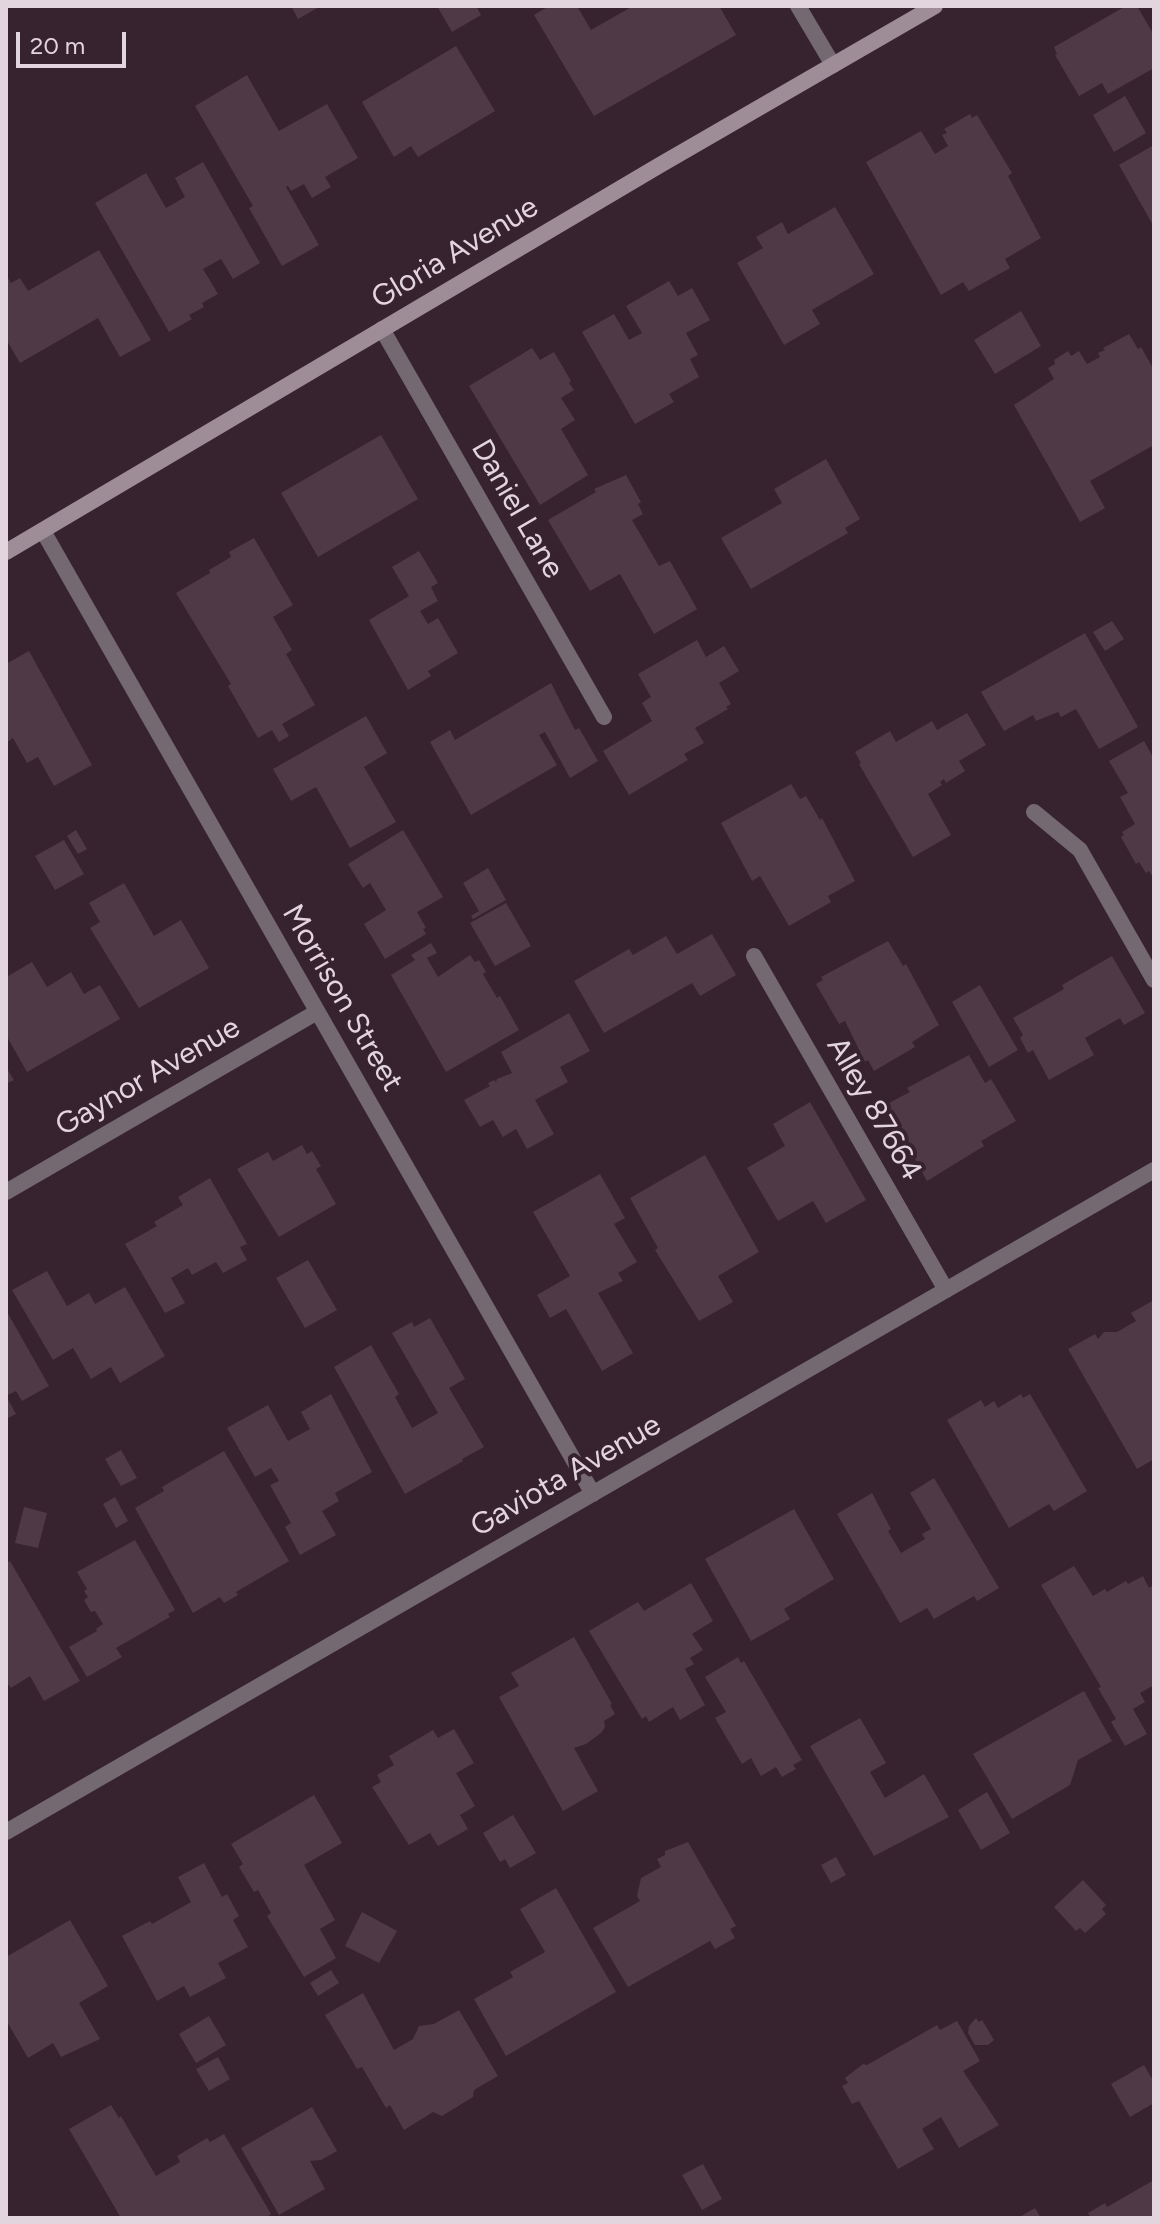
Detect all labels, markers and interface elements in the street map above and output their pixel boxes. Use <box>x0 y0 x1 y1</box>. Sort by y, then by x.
scale bar <box>20 16 130 66</box>
text: 20 m <box>30 31 85 60</box>
street label: Gloria Avenue <box>365 189 545 317</box>
street label: Daniel Lane <box>463 433 571 585</box>
street label: Morrison Street <box>274 898 410 1098</box>
street label: Gaynor Avenue <box>49 1010 247 1144</box>
street label: Alley 87664 <box>818 1031 930 1187</box>
street label: Gaviota Avenue <box>465 1407 667 1545</box>

